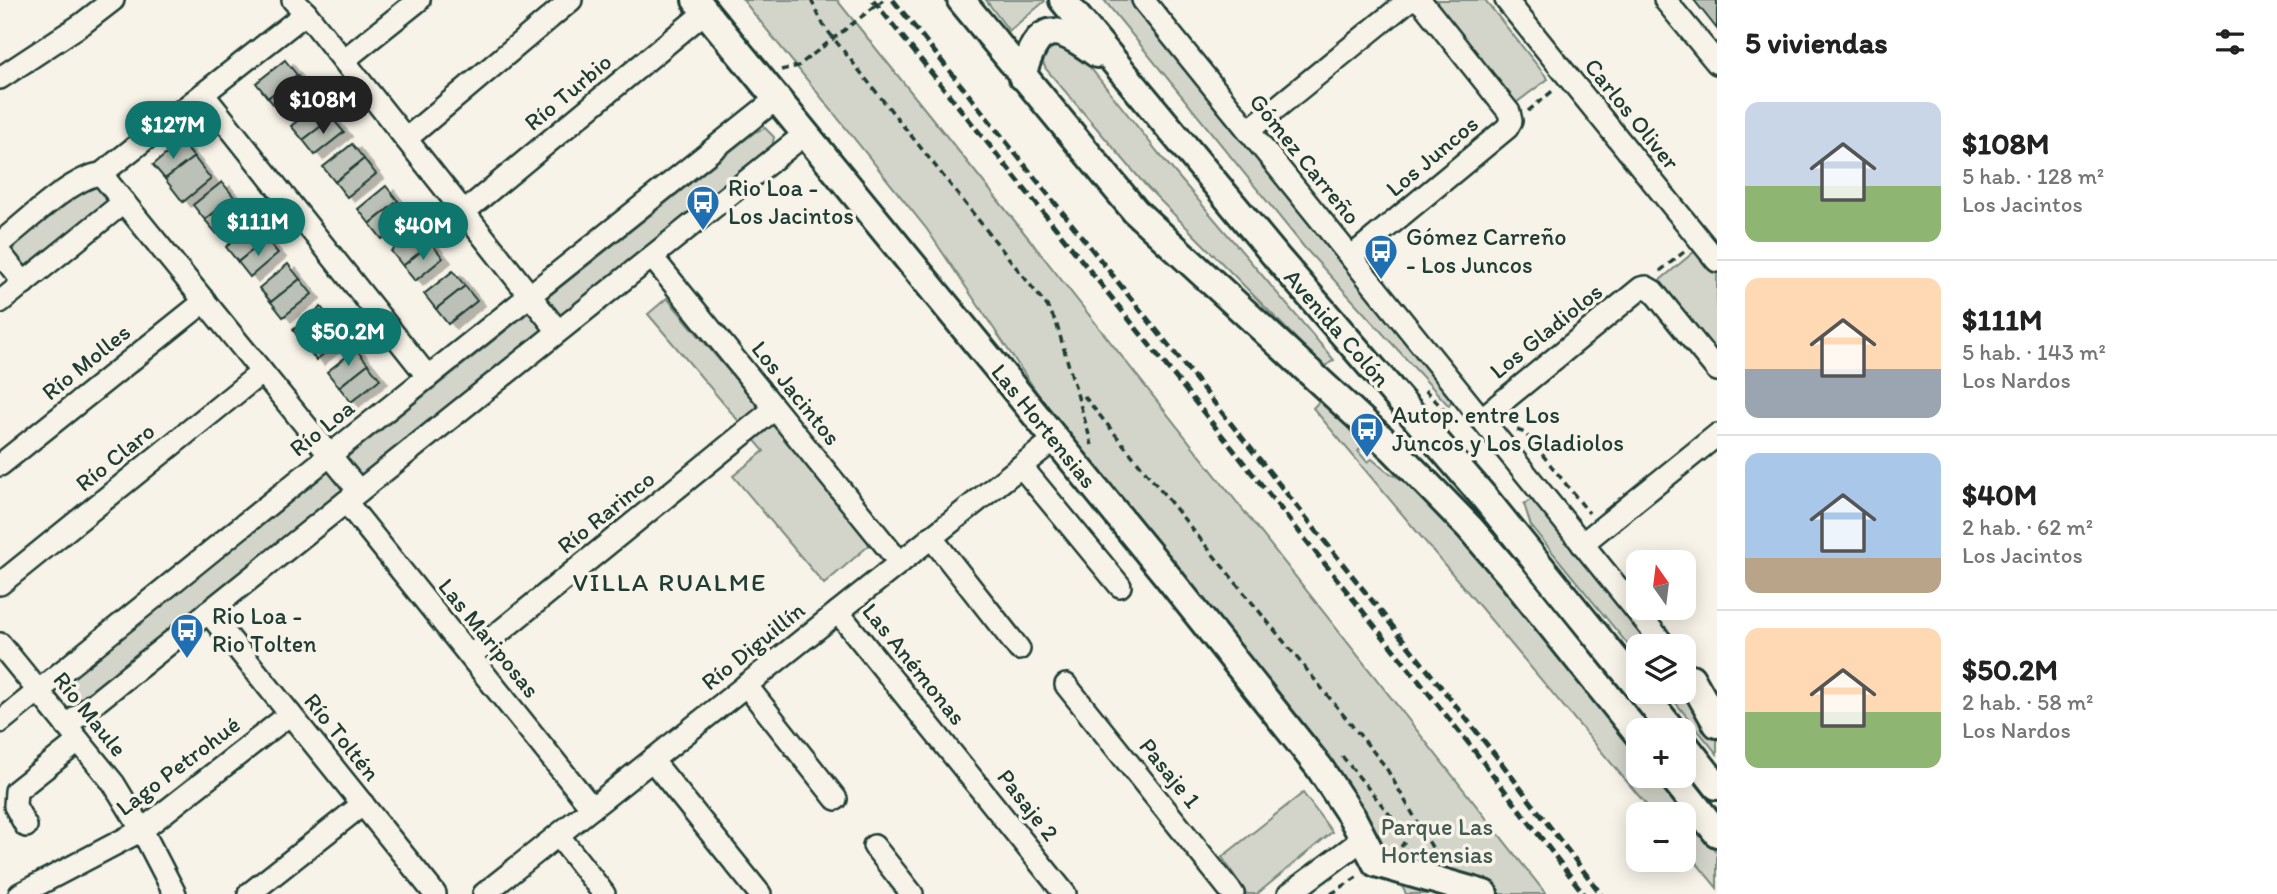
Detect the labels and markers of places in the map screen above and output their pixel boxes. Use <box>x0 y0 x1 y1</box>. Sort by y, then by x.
pin: $108M <box>274 76 372 136</box>
pin: $127M <box>124 102 222 161</box>
place label: Rio Loa - Los Jacintos <box>728 173 854 230</box>
bus stop icon: Rio Loa - Los Jacintos <box>684 183 722 232</box>
pin: $111M <box>209 198 307 258</box>
pin: $40M <box>382 202 464 262</box>
place label: Gómez Carreño - Los Juncos <box>1406 222 1567 279</box>
bus stop icon: Gómez Carreño - Los Juncos <box>1362 232 1400 281</box>
pin: $50.2M <box>291 308 405 368</box>
place label: Autop. entre Los Juncos y Los Gladiolos <box>1392 400 1624 457</box>
bus stop icon: Autop. entre Los Juncos y Los Gladiolos <box>1348 410 1386 459</box>
place label: Rio Loa - Rio Tolten <box>212 601 317 658</box>
bus stop icon: Rio Loa - Rio Tolten <box>168 611 206 660</box>

